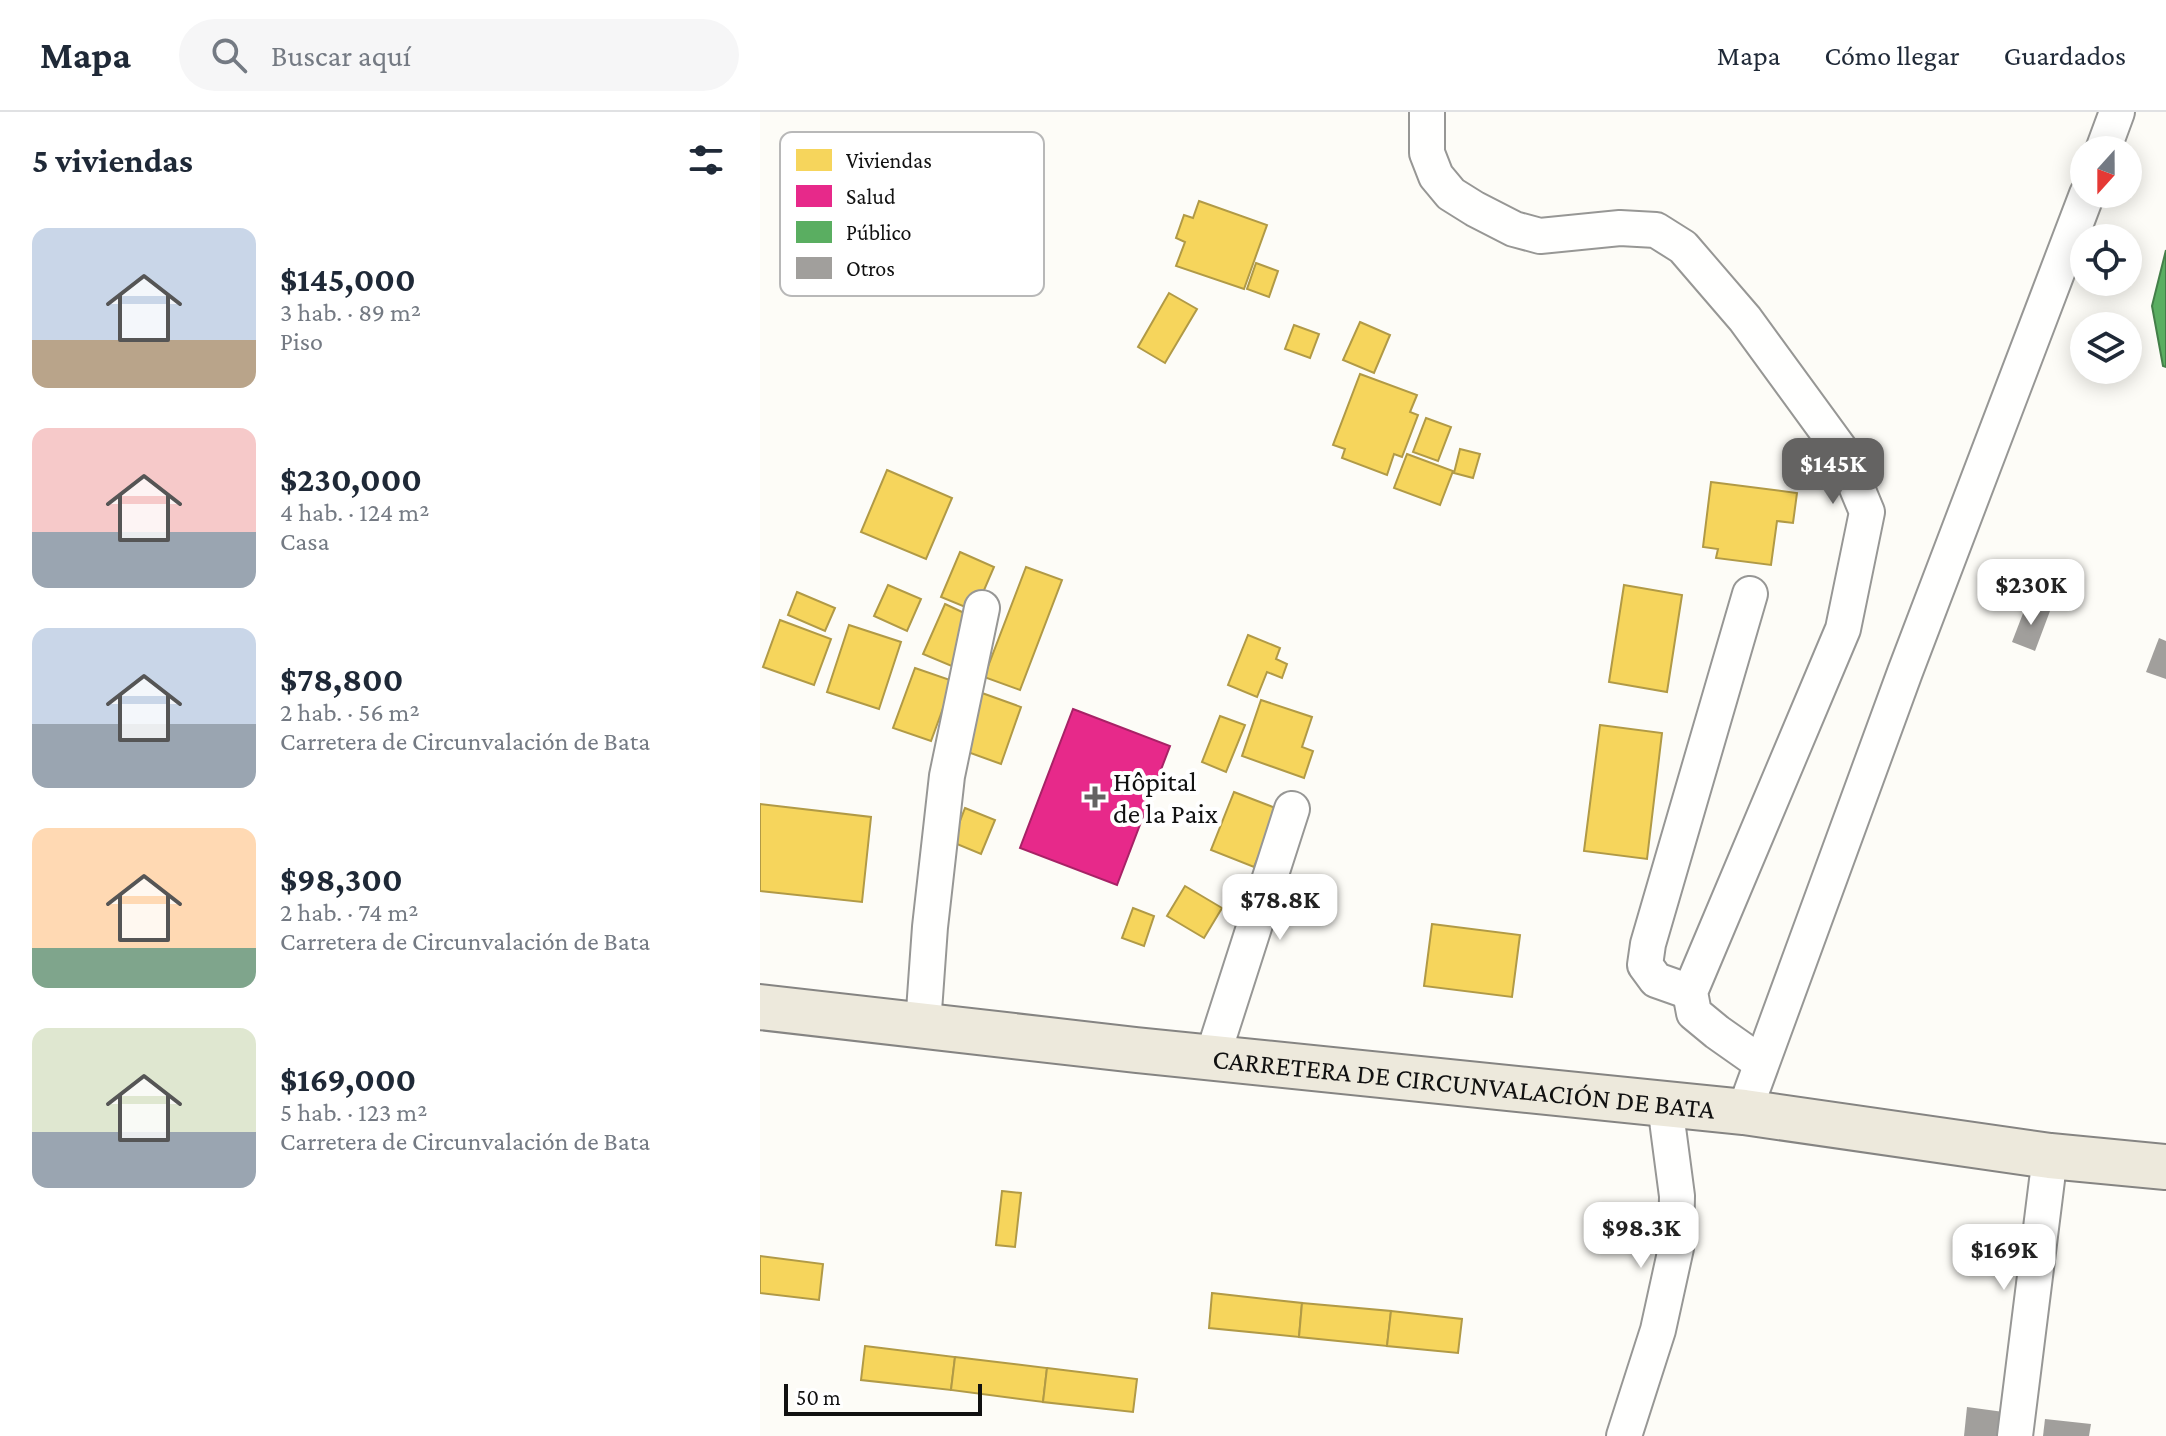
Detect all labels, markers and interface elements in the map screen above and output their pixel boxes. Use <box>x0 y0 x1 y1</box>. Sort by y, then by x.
search box <box>179 19 739 91</box>
icon: search <box>207 33 251 77</box>
text: Mapa <box>40 34 131 76</box>
text: Buscar aquí <box>271 39 411 72</box>
text: Mapa <box>1717 40 1781 71</box>
text: Cómo llegar <box>1825 40 1960 71</box>
text: Guardados <box>2004 40 2126 71</box>
legend <box>780 132 1044 296</box>
north arrow <box>2070 136 2142 208</box>
map controls <box>2070 136 2142 384</box>
icon: filters <box>684 138 728 182</box>
text: 5 viviendas <box>32 142 193 179</box>
text: Viviendas <box>846 148 932 173</box>
text: Salud <box>846 184 896 209</box>
text: Público <box>846 220 912 245</box>
button: locate <box>2070 224 2142 296</box>
text: Otros <box>846 256 895 281</box>
icon: home <box>96 260 192 356</box>
text: $145,000 <box>280 261 416 298</box>
text: 3 hab. · 89 m² <box>280 298 421 327</box>
button: layers <box>2070 312 2142 384</box>
text: Piso <box>280 327 323 356</box>
pin: $145K <box>1777 438 1889 506</box>
text: $145K <box>1800 449 1866 478</box>
icon: home <box>96 460 192 556</box>
text: $230,000 <box>280 461 422 498</box>
text: 4 hab. · 124 m² <box>280 498 429 527</box>
text: Casa <box>280 527 330 556</box>
pin: $230K <box>1975 559 2087 627</box>
text: $230K <box>1995 570 2067 599</box>
icon: home <box>96 660 192 756</box>
text: $78,800 <box>280 661 403 698</box>
text: 2 hab. · 56 m² <box>280 698 420 727</box>
text: Carretera de Circunvalación de Bata <box>280 727 650 756</box>
place label: Hôpital de la Paix <box>1113 766 1218 829</box>
marker: Hôpital de la Paix <box>1084 786 1106 808</box>
icon: home <box>96 860 192 956</box>
text: $98,300 <box>280 861 403 898</box>
pin: $78.8K <box>1215 874 1345 942</box>
text: $78.8K <box>1240 885 1320 914</box>
text: 2 hab. · 74 m² <box>280 898 419 927</box>
text: Carretera de Circunvalación de Bata <box>280 927 650 956</box>
street label: CARRETERA DE CIRCUNVALACIÓN DE BATA <box>1211 1042 1717 1124</box>
icon: home <box>96 1060 192 1156</box>
text: $169,000 <box>280 1061 416 1098</box>
text: 5 hab. · 123 m² <box>280 1098 427 1127</box>
text: Carretera de Circunvalación de Bata <box>280 1127 650 1156</box>
pin: $98.3K <box>1576 1202 1706 1270</box>
text: $98.3K <box>1602 1213 1680 1242</box>
pin: $169K <box>1948 1224 2060 1292</box>
text: $169K <box>1971 1235 2037 1264</box>
scale bar <box>784 1380 982 1416</box>
text: 50 m <box>796 1385 841 1410</box>

